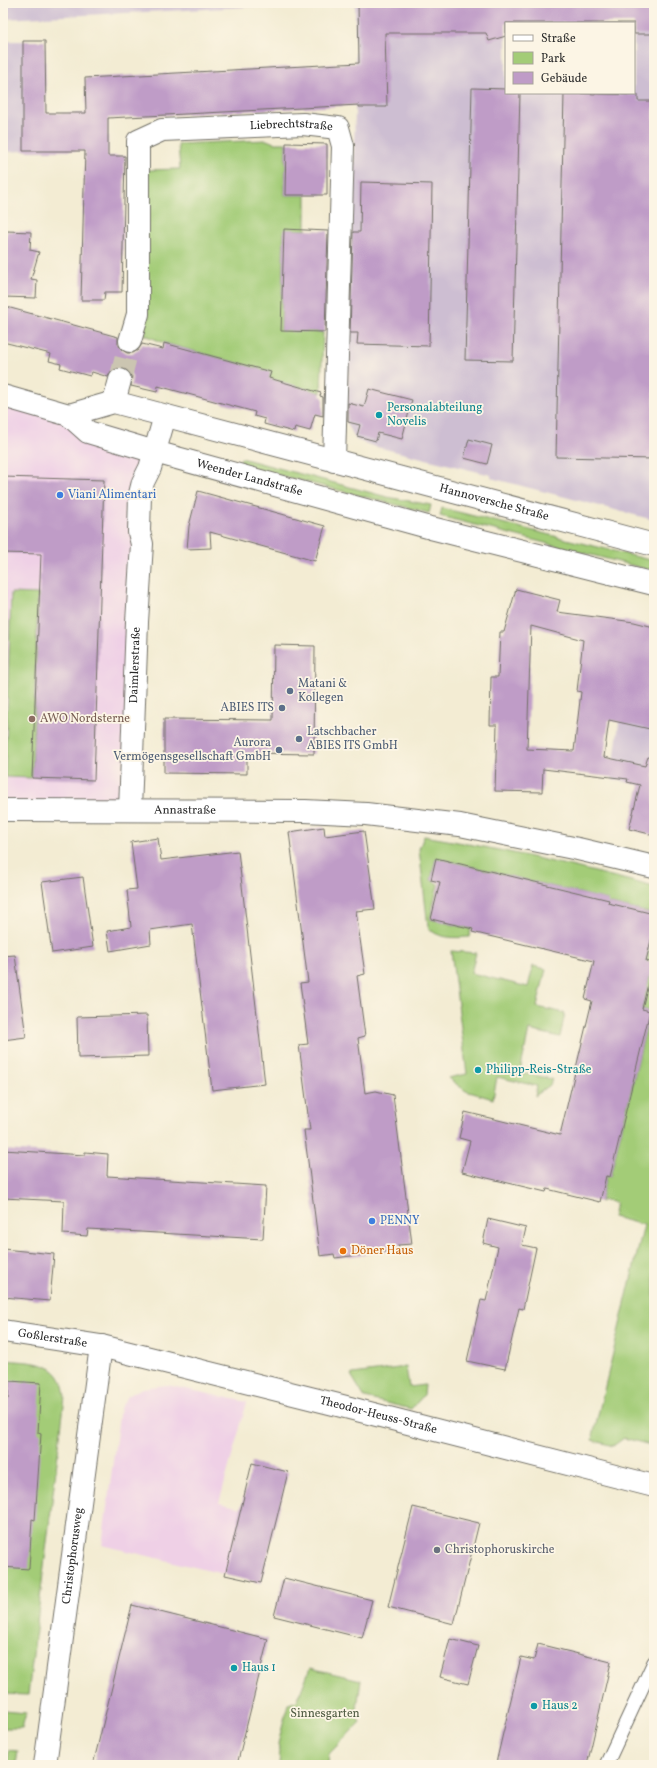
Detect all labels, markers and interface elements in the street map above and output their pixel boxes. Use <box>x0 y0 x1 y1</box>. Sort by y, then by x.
legend <box>505 22 635 94</box>
text: Straße <box>541 31 576 47</box>
text: Park <box>541 51 566 67</box>
text: Gebäude <box>541 71 588 87</box>
street label: Liebrechtstraße <box>249 116 334 135</box>
place label: Personalabteilung Novelis <box>387 400 482 430</box>
marker: Personalabteilung Novelis <box>374 410 384 420</box>
street label: Weender Landstraße <box>194 456 305 500</box>
street label: Hannoversche Straße <box>437 480 551 525</box>
place label: Viani Alimentari <box>68 487 157 503</box>
marker: Viani Alimentari <box>55 490 65 500</box>
street label: Daimlerstraße <box>126 626 145 704</box>
place label: Matani & Kollegen <box>298 676 347 706</box>
marker: Matani & Kollegen <box>285 686 295 696</box>
place label: ABIES ITS <box>220 700 274 716</box>
marker: ABIES ITS <box>277 703 287 713</box>
place label: AWO Nordsterne <box>40 711 130 727</box>
marker: AWO Nordsterne <box>27 714 37 724</box>
place label: Latschbacher ABIES ITS GmbH <box>307 724 398 754</box>
marker: Latschbacher ABIES ITS GmbH <box>294 734 304 744</box>
place label: Aurora Vermögensgesellschaft GmbH <box>113 735 271 765</box>
marker: Aurora Vermögensgesellschaft GmbH <box>274 745 284 755</box>
street label: Annastraße <box>154 802 216 819</box>
place label: Philipp-Reis-Straße <box>486 1062 592 1078</box>
marker: Philipp-Reis-Straße <box>473 1065 483 1075</box>
place label: PENNY <box>380 1213 420 1229</box>
marker: PENNY <box>367 1216 377 1226</box>
place label: Döner Haus <box>351 1243 413 1259</box>
marker: Döner Haus <box>338 1246 348 1256</box>
street label: Goßlerstraße <box>17 1325 89 1352</box>
street label: Theodor-Heuss-Straße <box>318 1393 439 1438</box>
street label: Christophorusweg <box>59 1507 87 1605</box>
place label: Christophoruskirche <box>445 1542 555 1558</box>
marker: Christophoruskirche <box>432 1545 442 1555</box>
place label: Haus 1 <box>242 1660 276 1676</box>
marker: Haus 1 <box>229 1663 239 1673</box>
place label: Haus 2 <box>542 1698 578 1714</box>
marker: Haus 2 <box>529 1701 539 1711</box>
park label: Sinnesgarten <box>290 1706 360 1722</box>

